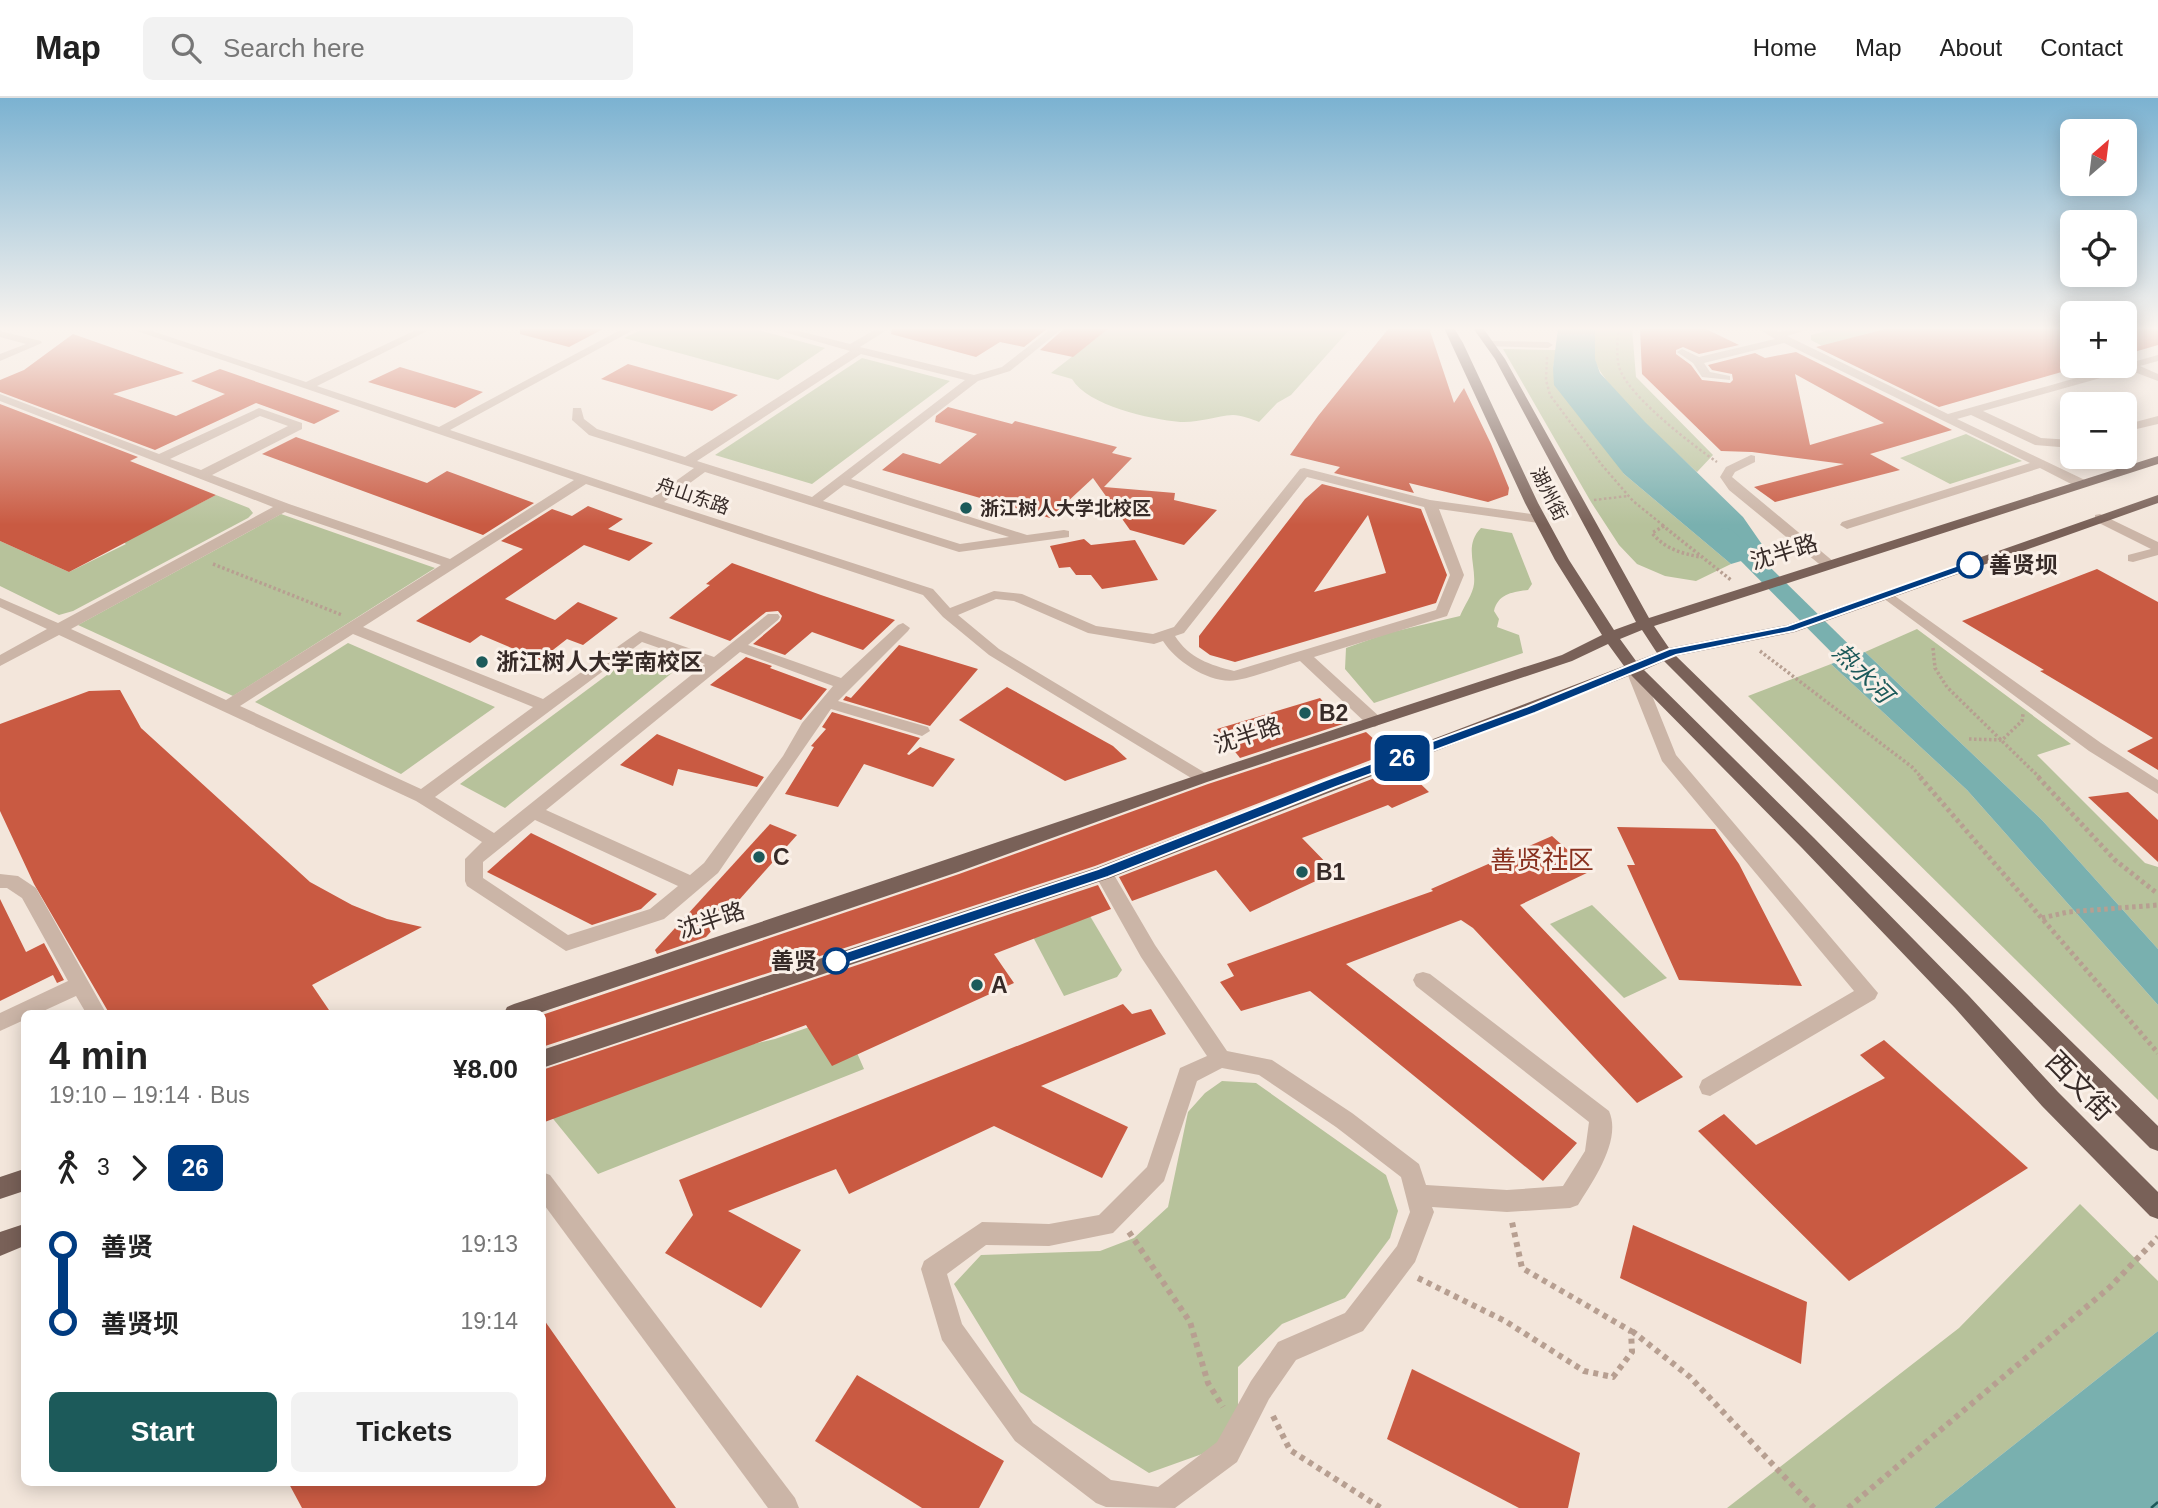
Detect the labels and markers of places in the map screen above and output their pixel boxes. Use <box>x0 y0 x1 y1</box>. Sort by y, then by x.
place label: 浙江树人大学北校区 <box>980 498 1151 519</box>
marker: 浙江树人大学北校区 <box>958 500 974 516</box>
marker: 善贤坝 <box>1957 552 1983 578</box>
place label: 善贤坝 <box>1989 552 2058 578</box>
place label: 浙江树人大学南校区 <box>496 649 703 675</box>
marker: 浙江树人大学南校区 <box>474 654 490 670</box>
place label: B2 <box>1319 700 1348 726</box>
marker: B2 <box>1297 705 1313 721</box>
place label: C <box>773 844 790 870</box>
marker: C <box>751 849 767 865</box>
place label: B1 <box>1316 859 1346 885</box>
marker: B1 <box>1294 864 1310 880</box>
place label: 善贤 <box>771 948 817 974</box>
marker: 善贤 <box>823 948 849 974</box>
place label: A <box>991 972 1008 998</box>
marker: A <box>969 977 985 993</box>

